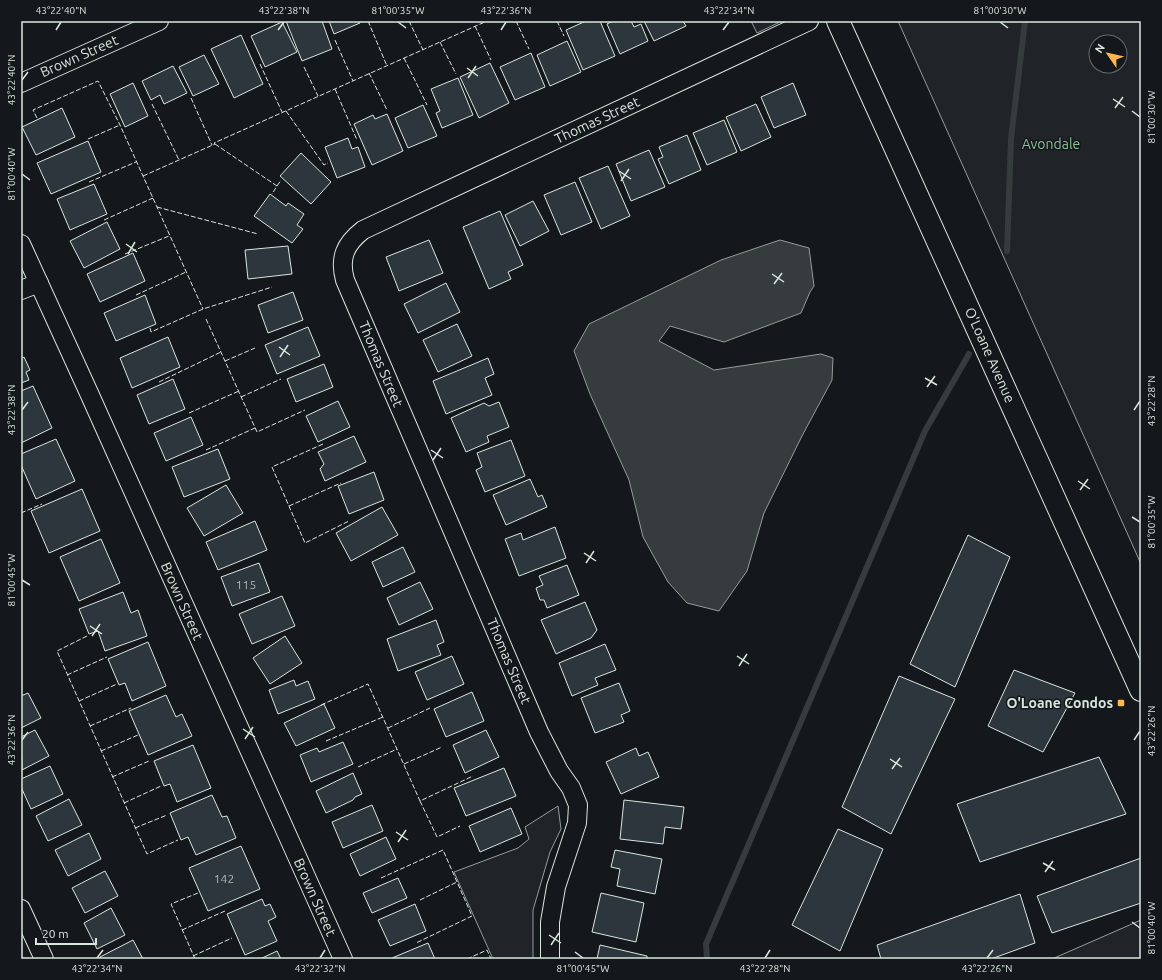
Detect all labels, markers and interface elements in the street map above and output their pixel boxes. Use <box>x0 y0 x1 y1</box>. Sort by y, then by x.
text: 43°22'40"N <box>36 5 86 16</box>
text: 43°22'38"N <box>259 5 309 16</box>
text: 81°00'35"W <box>372 5 424 16</box>
text: 43°22'36"N <box>481 5 531 16</box>
text: 43°22'34"N <box>704 5 754 16</box>
text: 81°00'30"W <box>974 5 1026 16</box>
street label: Brown Street <box>38 32 121 80</box>
north arrow <box>1088 34 1128 74</box>
text: N <box>1092 42 1107 55</box>
text: 43°22'40"N <box>6 55 17 105</box>
text: 81°00'30"W <box>1146 91 1157 143</box>
street label: Thomas Street <box>552 93 642 147</box>
park label: Avondale <box>1022 136 1080 152</box>
text: 81°00'40"W <box>6 148 17 200</box>
street label: O'Loane Avenue <box>962 305 1018 405</box>
street label: Thomas Street <box>356 319 406 410</box>
text: 43°22'28"N <box>1146 376 1157 426</box>
text: 43°22'38"N <box>6 385 17 435</box>
text: 81°00'35"W <box>1146 496 1157 548</box>
text: 81°00'45"W <box>6 554 17 606</box>
street label: Brown Street <box>158 560 206 643</box>
house number: 115 <box>236 578 256 591</box>
street label: Thomas Street <box>484 616 534 707</box>
place label: O'Loane Condos <box>1006 695 1113 711</box>
marker: O'Loane Condos <box>1116 698 1126 708</box>
text: 43°22'26"N <box>1146 706 1157 756</box>
text: 43°22'36"N <box>6 715 17 765</box>
street label: Brown Street <box>291 856 339 939</box>
house number: 142 <box>214 872 234 885</box>
text: 81°00'40"W <box>1146 902 1157 954</box>
scale bar <box>36 920 96 946</box>
text: 20 m <box>42 927 69 940</box>
text: 43°22'34"N <box>72 963 122 974</box>
text: 43°22'32"N <box>295 963 345 974</box>
text: 81°00'45"W <box>557 963 609 974</box>
text: 43°22'28"N <box>740 963 790 974</box>
text: 43°22'26"N <box>962 963 1012 974</box>

